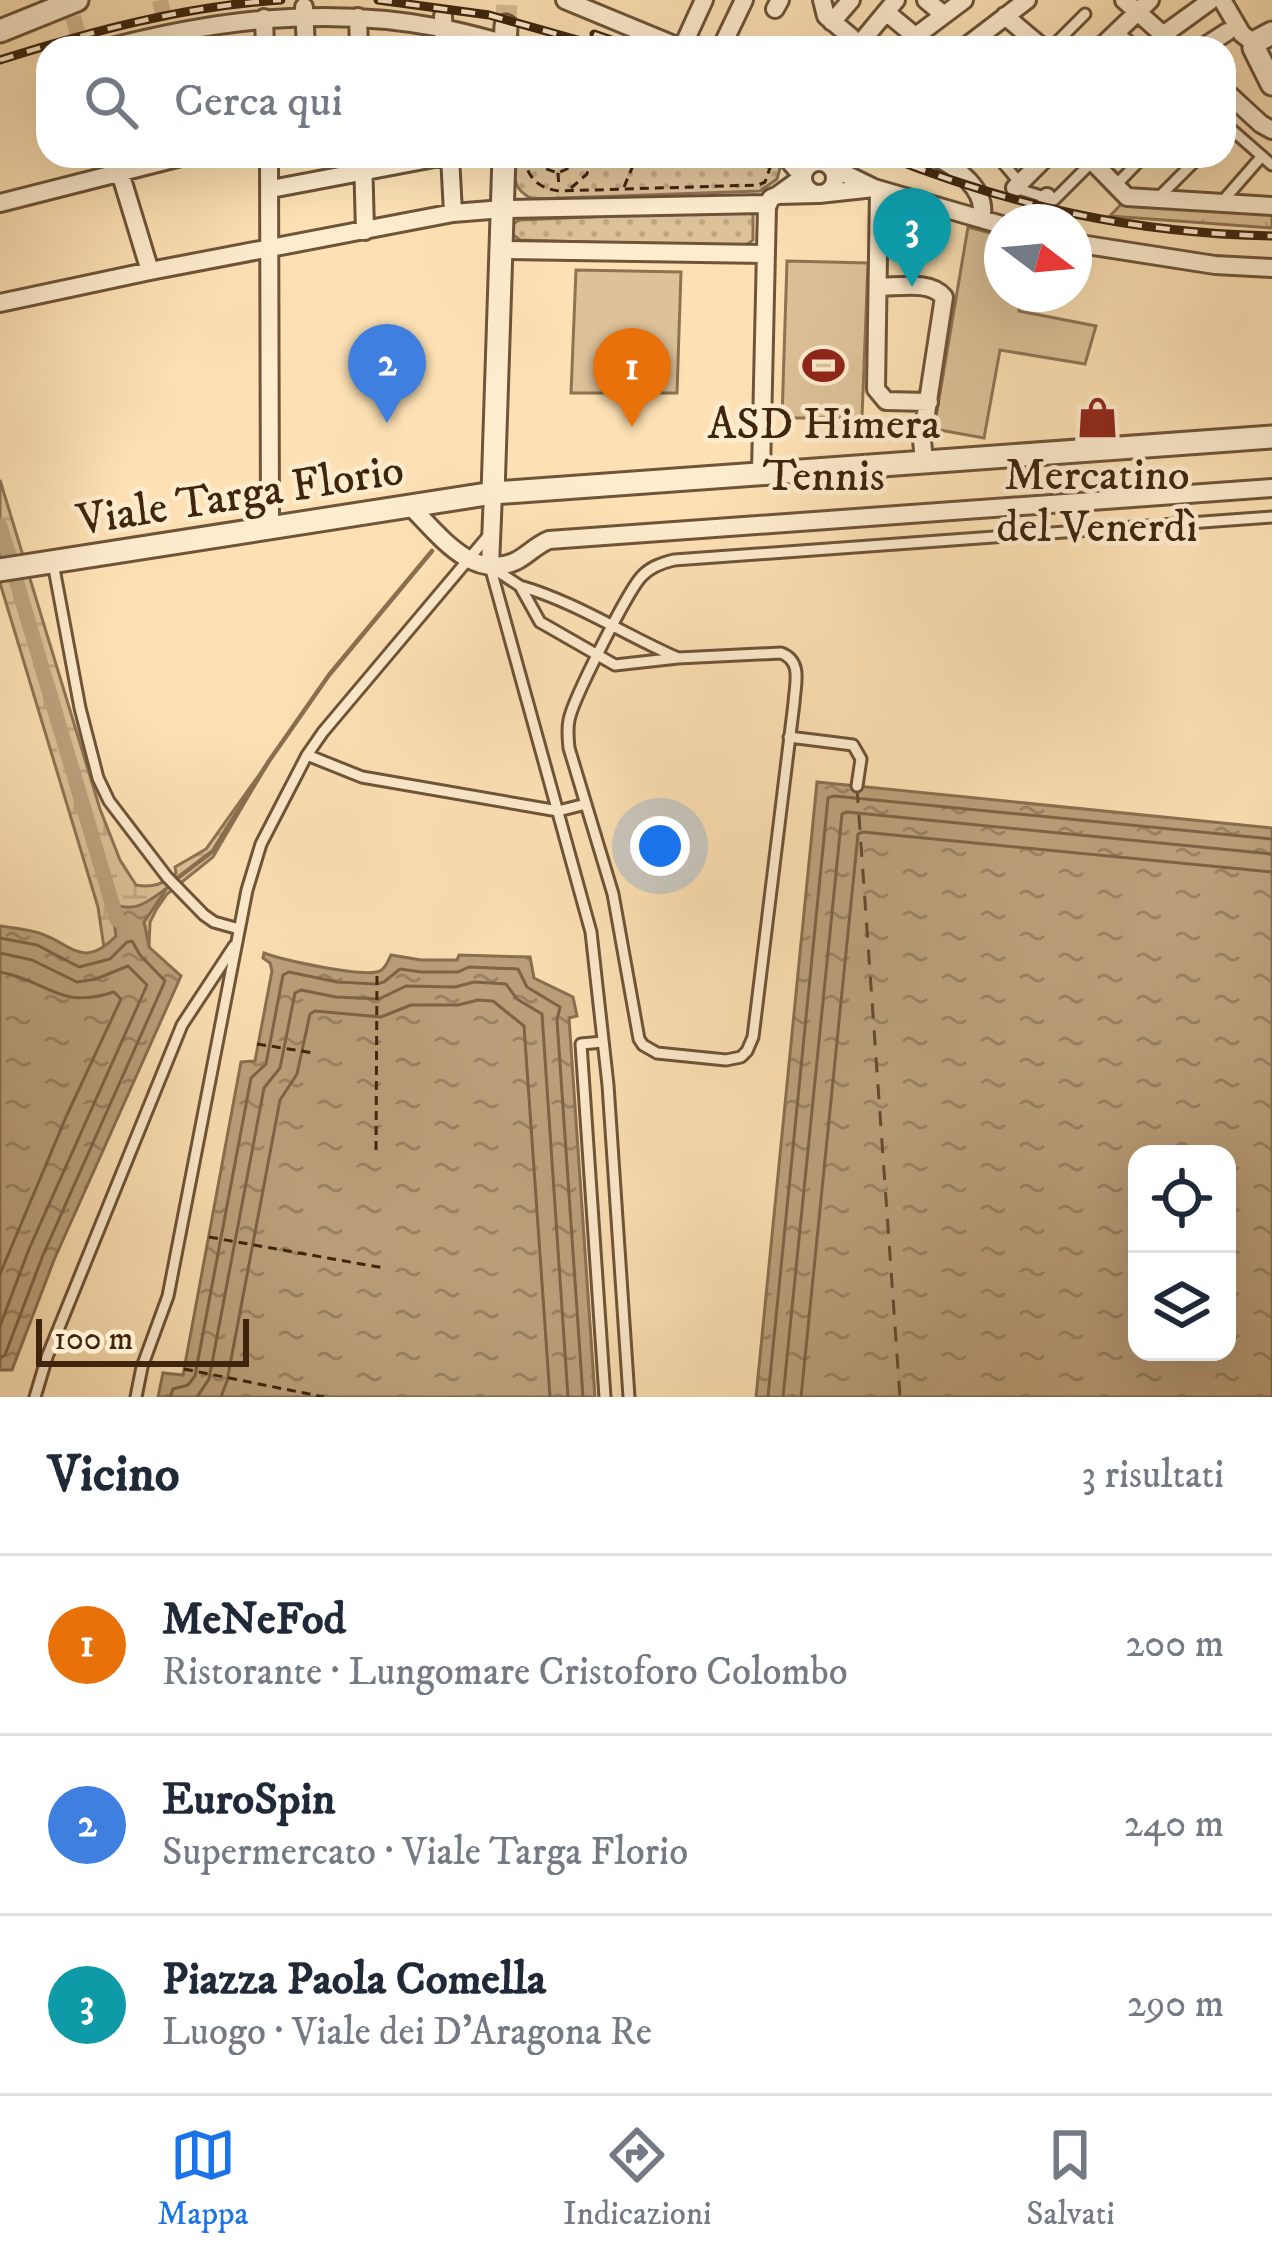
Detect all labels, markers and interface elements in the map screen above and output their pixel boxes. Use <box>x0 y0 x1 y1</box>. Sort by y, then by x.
search box <box>36 36 1236 168</box>
icon: search <box>78 69 144 135</box>
text: Cerca qui <box>174 74 343 130</box>
pin: 3 <box>873 188 951 287</box>
north arrow <box>984 204 1092 312</box>
pin: 2 <box>348 324 426 423</box>
pin: 1 <box>593 328 671 427</box>
sports icon: ASD Himera Tennis <box>801 343 847 389</box>
shop icon: Mercatino del Venerdì <box>1074 394 1120 440</box>
place label: ASD Himera Tennis <box>708 397 940 505</box>
street label: Viale Targa Florio <box>72 442 408 550</box>
place label: Mercatino del Venerdì <box>996 448 1198 556</box>
your location <box>630 816 690 876</box>
map controls <box>1128 1145 1236 1361</box>
button: locate <box>1128 1145 1236 1253</box>
button: layers <box>1128 1253 1236 1361</box>
scale bar <box>36 1313 249 1366</box>
text: 100 m <box>54 1319 133 1360</box>
text: Vicino <box>48 1443 179 1507</box>
text: 3 risultati <box>1082 1451 1224 1500</box>
text: MeNeFod <box>162 1592 346 1648</box>
text: 1 <box>80 1620 94 1669</box>
text: 200 m <box>1125 1620 1224 1669</box>
text: Ristorante · Lungomare Cristoforo Colombo <box>162 1648 848 1697</box>
text: EuroSpin <box>162 1772 336 1828</box>
text: 2 <box>77 1800 97 1849</box>
text: 240 m <box>1124 1800 1224 1849</box>
text: Supermercato · Viale Targa Florio <box>162 1828 688 1877</box>
text: Piazza Paola Comella <box>162 1952 546 2008</box>
text: 3 <box>80 1980 94 2029</box>
text: 290 m <box>1127 1980 1224 2029</box>
text: Luogo · Viale dei D'Aragona Re <box>162 2008 652 2057</box>
tab: Mappa <box>157 2122 249 2235</box>
tab: Indicazioni <box>563 2122 712 2235</box>
tab: Salvati <box>1026 2122 1115 2235</box>

